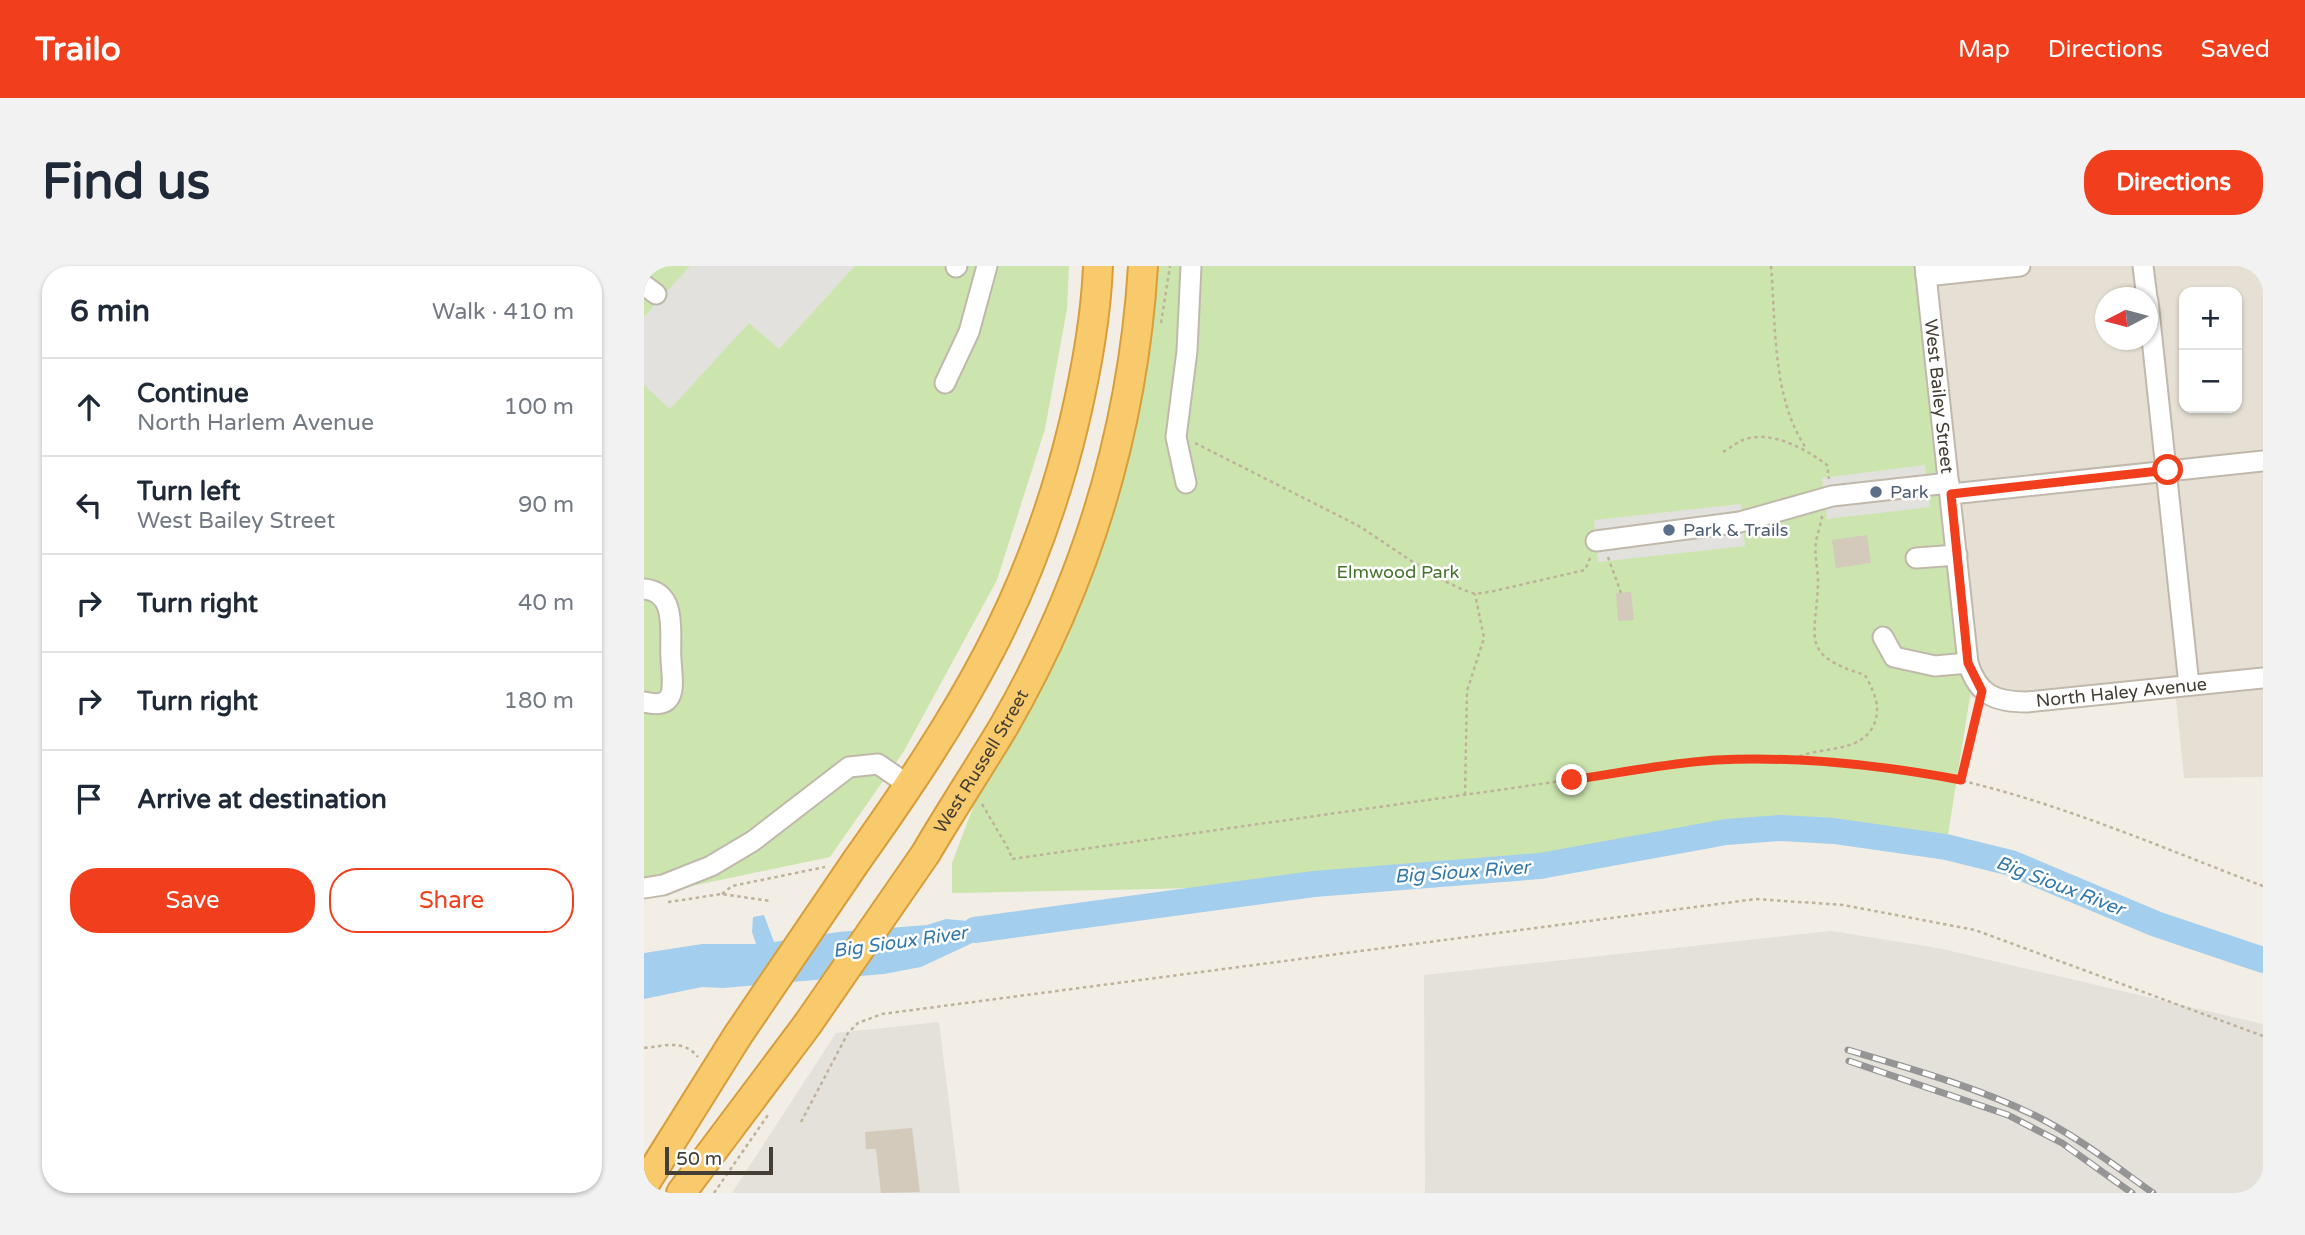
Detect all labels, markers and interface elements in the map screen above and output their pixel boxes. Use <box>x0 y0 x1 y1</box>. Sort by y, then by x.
text: Trailo <box>35 30 121 69</box>
text: Map <box>1958 35 2010 64</box>
text: Directions <box>2048 35 2163 64</box>
text: Saved <box>2201 35 2270 64</box>
button: Directions <box>2084 150 2263 215</box>
text: Find us <box>42 153 210 212</box>
north arrow <box>2095 287 2158 350</box>
map controls <box>2179 287 2242 413</box>
button: + <box>2179 287 2242 350</box>
text: 6 min <box>70 293 150 330</box>
text: Walk · 410 m <box>432 298 574 326</box>
street label: West Bailey Street <box>1920 318 1958 475</box>
button: − <box>2179 350 2242 413</box>
text: Continue <box>137 378 249 409</box>
icon: ahead <box>70 388 108 426</box>
text: 100 m <box>504 393 574 421</box>
text: North Harlem Avenue <box>137 409 374 437</box>
route start <box>2152 454 2183 485</box>
text: Turn left <box>137 476 240 507</box>
place label: Park <box>1890 481 1929 503</box>
marker: Park <box>1868 484 1884 500</box>
icon: left <box>70 486 108 524</box>
text: 90 m <box>518 491 574 519</box>
text: West Bailey Street <box>137 507 335 535</box>
place label: Park & Trails <box>1683 519 1788 541</box>
marker: Park & Trails <box>1661 522 1677 538</box>
park label: Elmwood Park <box>1337 561 1460 583</box>
icon: right <box>70 584 108 622</box>
text: Turn right <box>137 588 258 619</box>
text: 40 m <box>518 589 574 617</box>
street label: North Haley Avenue <box>2035 673 2208 712</box>
icon: right <box>70 682 108 720</box>
text: Turn right <box>137 686 258 717</box>
street label: West Russell Street <box>929 686 1033 837</box>
text: 180 m <box>504 687 574 715</box>
route end <box>1556 764 1587 795</box>
icon: arrive <box>70 780 108 818</box>
text: Arrive at destination <box>137 784 387 815</box>
water label: Big Sioux River <box>1993 851 2130 921</box>
water label: Big Sioux River <box>1394 856 1533 888</box>
button: Save <box>70 868 315 933</box>
button: Share <box>329 868 574 933</box>
water label: Big Sioux River <box>831 921 971 962</box>
scale bar <box>665 1144 774 1176</box>
text: 50 m <box>676 1148 722 1170</box>

